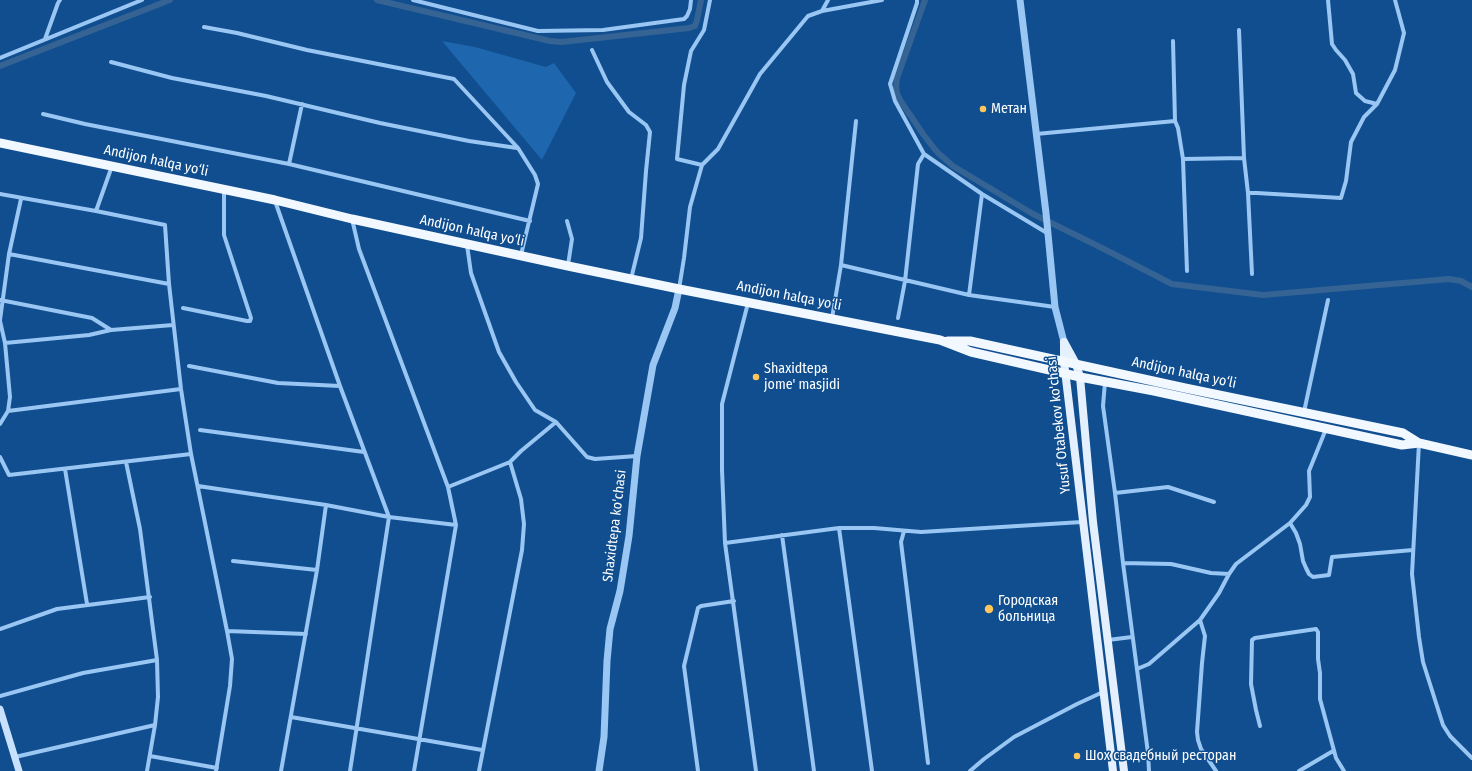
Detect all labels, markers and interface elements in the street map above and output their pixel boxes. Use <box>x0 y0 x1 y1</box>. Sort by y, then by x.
place label: Метан <box>991 101 1027 117</box>
marker: Метан <box>978 104 988 114</box>
street label: Andijon halqa yo‘li <box>102 142 210 180</box>
street label: Andijon halqa yo‘li <box>418 212 526 250</box>
street label: Andijon halqa yo‘li <box>735 278 843 314</box>
street label: Andijon halqa yo‘li <box>1130 354 1238 392</box>
street label: Yusuf Otabekov ko'chasi <box>1043 355 1075 495</box>
place label: Shaxidtepa jome' masjidi <box>764 361 840 394</box>
marker: Shaxidtepa jome' masjidi <box>751 372 761 382</box>
street label: Shaxidtepa ko'chasi <box>600 469 630 583</box>
place label: Городская больница <box>998 593 1058 626</box>
marker: Городская больница <box>983 603 995 615</box>
place label: Шох свадебный ресторан <box>1085 748 1236 764</box>
marker: Шох свадебный ресторан <box>1072 751 1082 761</box>

